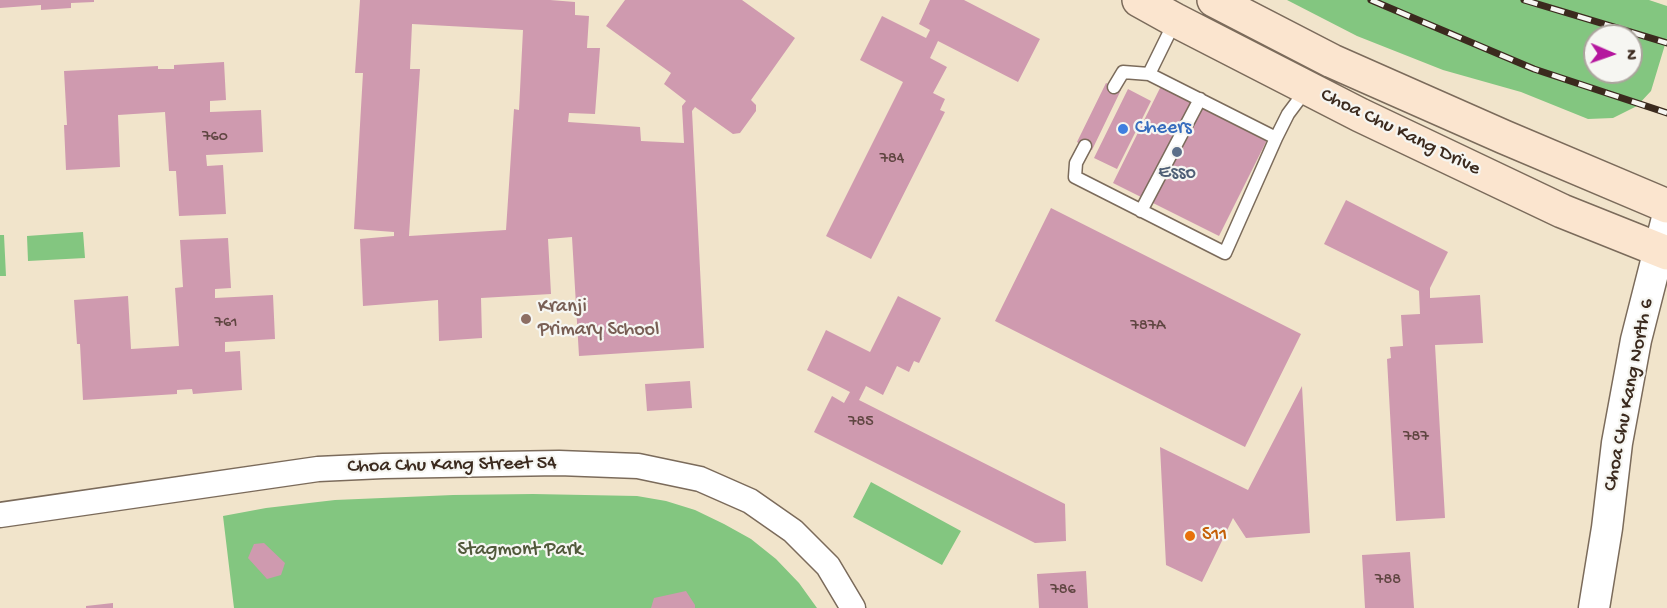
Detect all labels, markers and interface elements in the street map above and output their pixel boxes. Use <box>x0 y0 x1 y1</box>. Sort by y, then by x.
north arrow <box>1583 24 1643 84</box>
text: N <box>1620 49 1639 60</box>
street label: Choa Chu Kang Drive <box>1316 84 1484 182</box>
place label: Cheers <box>1135 117 1192 141</box>
marker: Cheers <box>1116 122 1130 136</box>
house number: 760 <box>202 128 228 148</box>
marker: Esso <box>1170 145 1184 159</box>
house number: 784 <box>880 150 904 170</box>
place label: Esso <box>1158 162 1196 186</box>
place label: Kranji Primary School <box>538 296 659 343</box>
street label: Choa Chu Kang North 6 <box>1600 297 1660 493</box>
marker: Kranji Primary School <box>519 312 533 326</box>
house number: 761 <box>215 314 237 334</box>
house number: 787A <box>1131 317 1165 337</box>
house number: 785 <box>848 413 874 433</box>
house number: 787 <box>1403 428 1429 448</box>
street label: Choa Chu Kang Street 54 <box>347 452 557 480</box>
place label: S11 <box>1202 524 1227 548</box>
marker: S11 <box>1183 529 1197 543</box>
park label: Stagmont Park <box>457 539 583 563</box>
house number: 788 <box>1375 571 1401 591</box>
house number: 786 <box>1050 581 1076 601</box>

